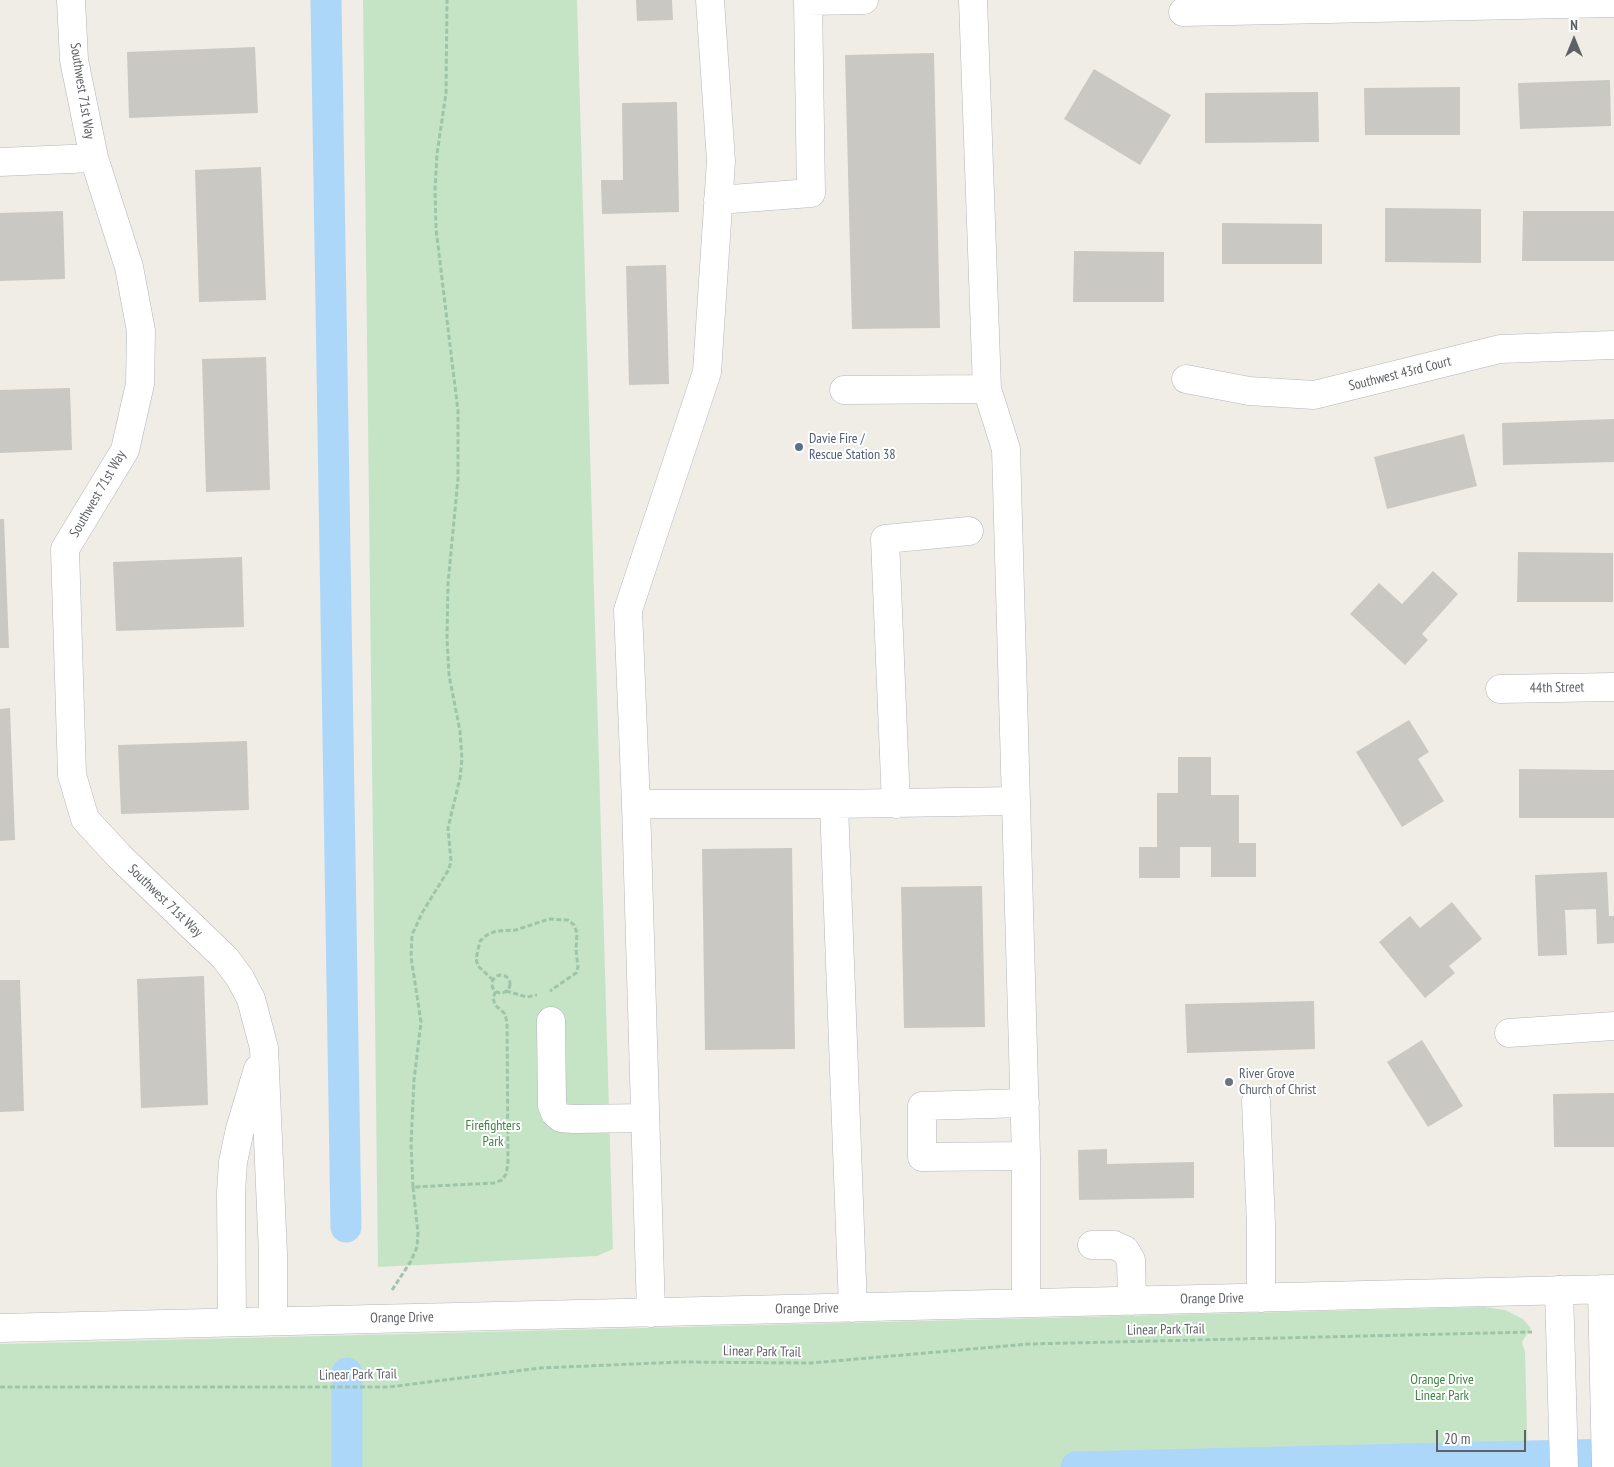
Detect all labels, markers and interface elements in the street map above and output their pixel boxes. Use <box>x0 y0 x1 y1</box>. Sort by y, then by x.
north arrow <box>1549 15 1599 65</box>
text: N <box>1570 16 1578 34</box>
street label: Southwest 71st Way <box>66 42 98 140</box>
street label: Southwest 43rd Court <box>1347 353 1453 395</box>
place label: Davie Fire / Rescue Station 38 <box>809 431 896 464</box>
marker: Davie Fire / Rescue Station 38 <box>793 441 805 453</box>
street label: Southwest 71st Way <box>66 448 130 540</box>
street label: 44th Street <box>1530 679 1584 697</box>
street label: Southwest 71st Way <box>124 861 206 941</box>
place label: River Grove Church of Christ <box>1239 1066 1316 1098</box>
marker: River Grove Church of Christ <box>1223 1076 1235 1088</box>
park label: Firefighters Park <box>466 1118 520 1150</box>
street label: Orange Drive <box>1180 1290 1244 1308</box>
street label: Orange Drive <box>775 1300 839 1318</box>
street label: Orange Drive <box>370 1309 434 1327</box>
street label: Linear Park Trail <box>1127 1321 1205 1339</box>
street label: Linear Park Trail <box>723 1343 801 1361</box>
street label: Linear Park Trail <box>319 1366 397 1384</box>
park label: Orange Drive Linear Park <box>1410 1372 1474 1404</box>
scale bar <box>1439 1420 1529 1452</box>
text: 20 m <box>1444 1429 1470 1448</box>

